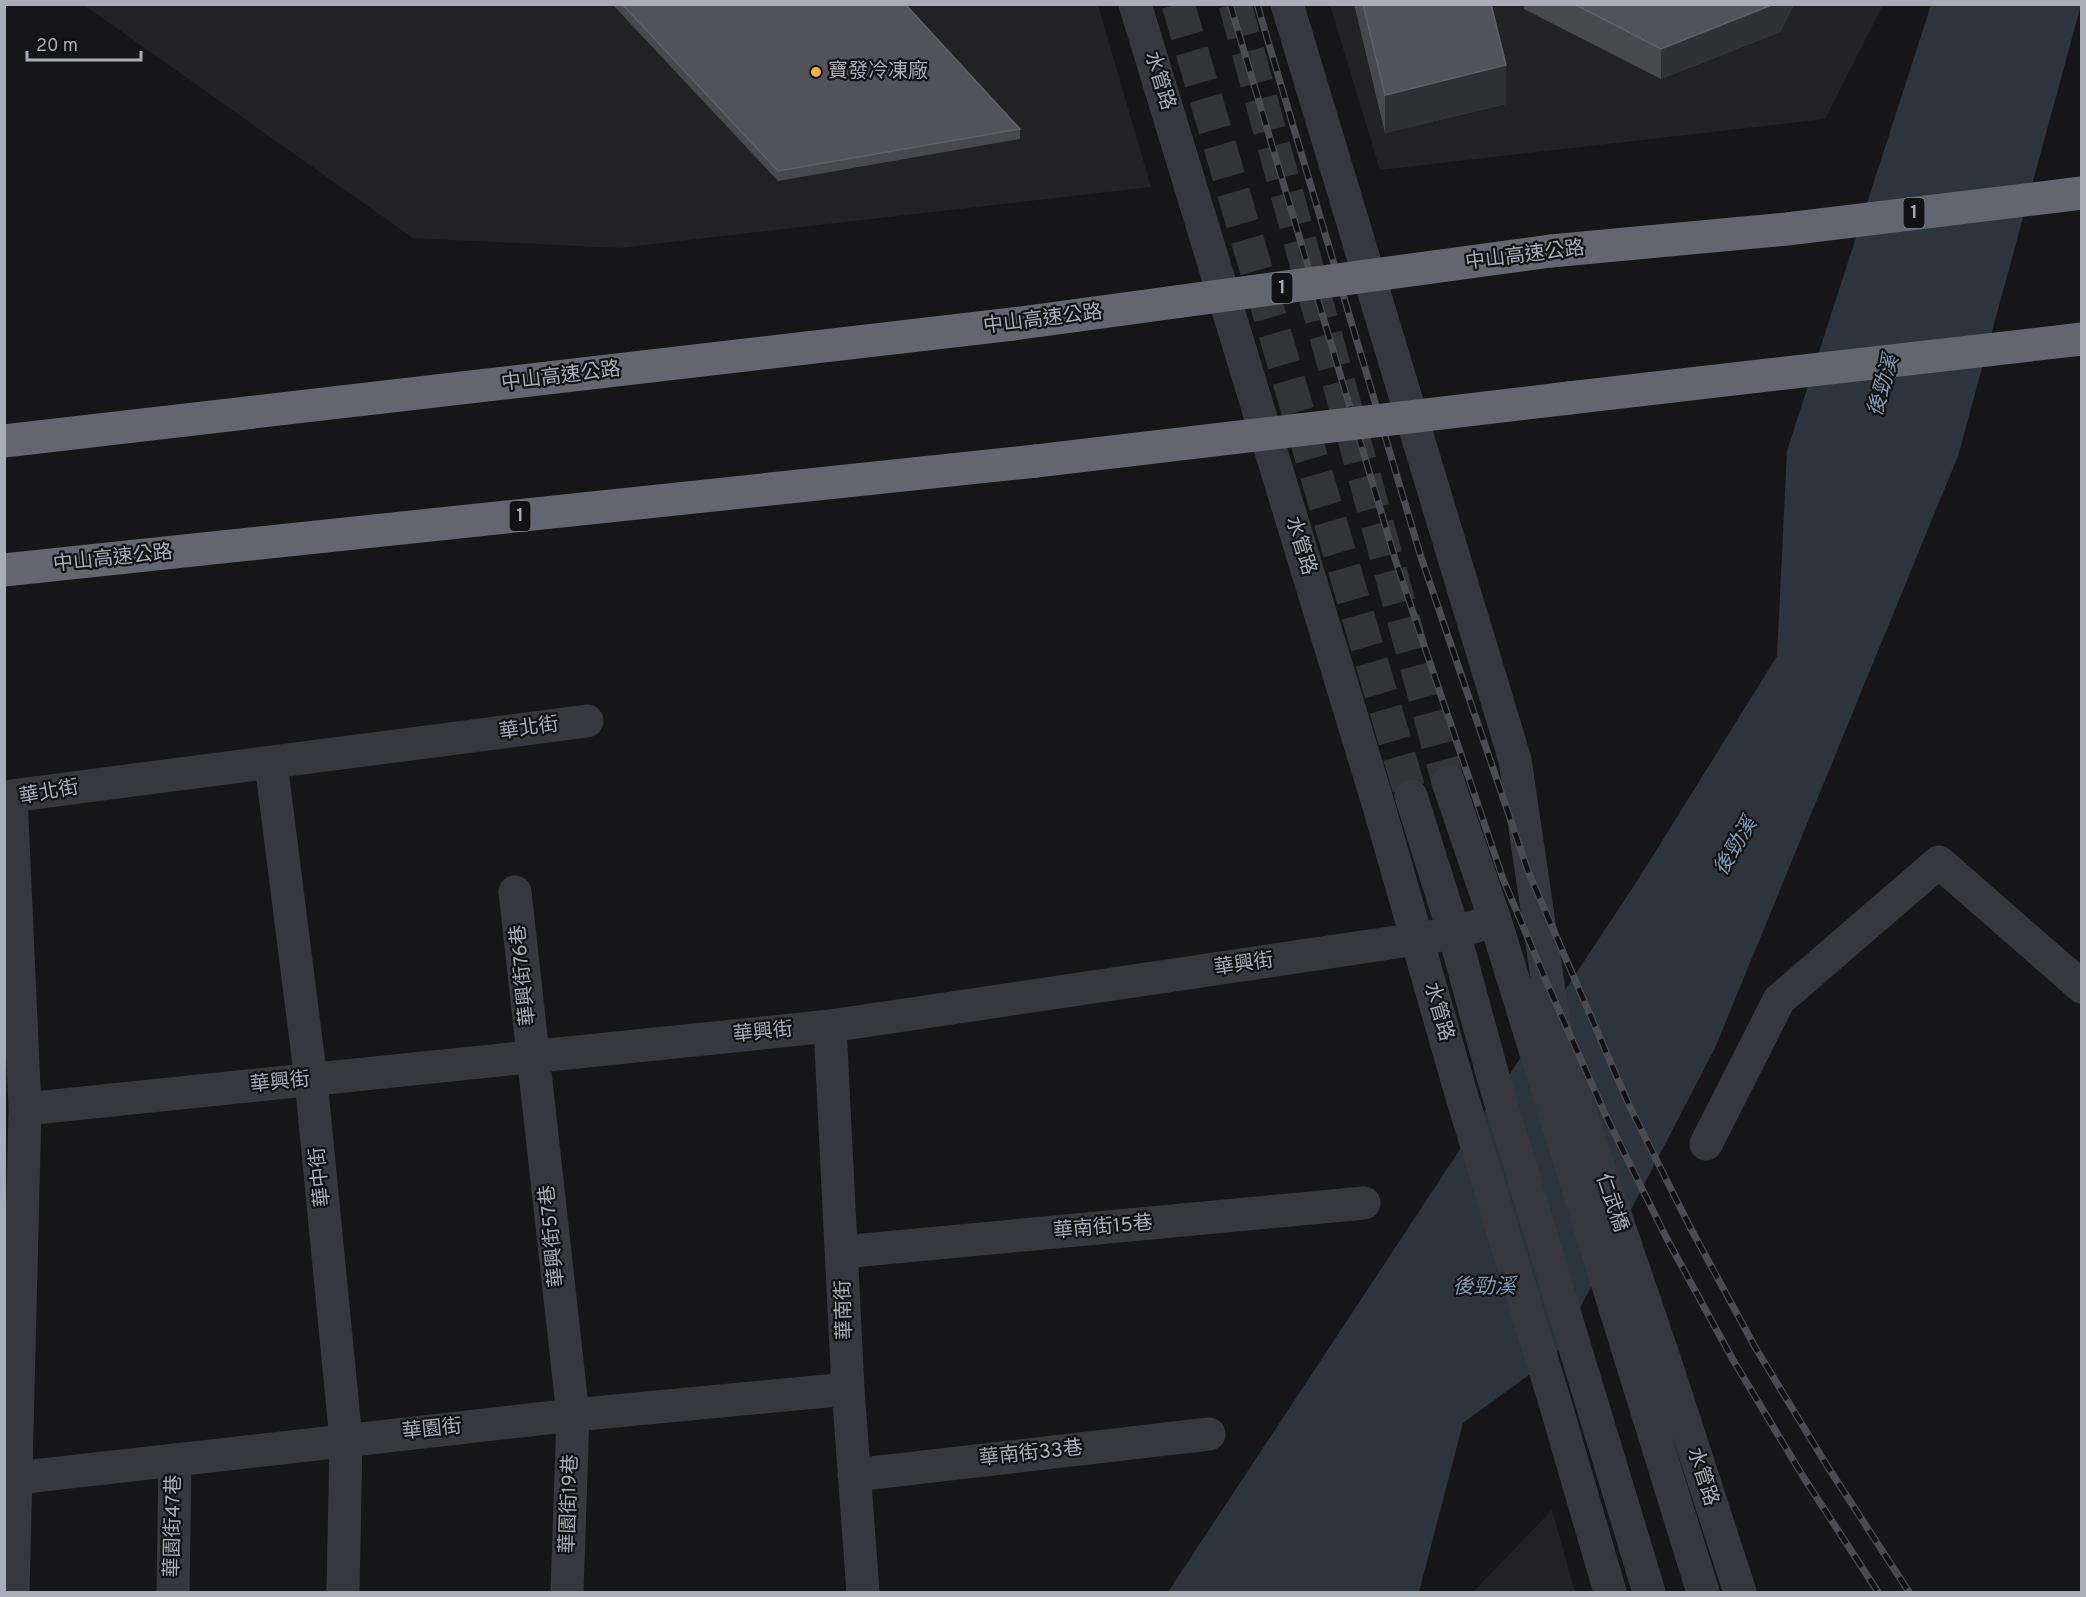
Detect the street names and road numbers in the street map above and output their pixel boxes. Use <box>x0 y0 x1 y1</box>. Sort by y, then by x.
street label: 水管路 <box>1138 49 1180 113</box>
road number: 1 <box>1904 198 1924 228</box>
street label: 中山高速公路 <box>1464 236 1586 276</box>
road number: 1 <box>1272 273 1292 303</box>
street label: 中山高速公路 <box>982 300 1104 340</box>
street label: 中山高速公路 <box>500 357 622 397</box>
road number: 1 <box>510 501 530 531</box>
street label: 水管路 <box>1279 514 1321 578</box>
street label: 中山高速公路 <box>52 540 174 578</box>
street label: 華北街 <box>497 712 561 746</box>
street label: 華北街 <box>17 775 81 811</box>
street label: 華興街76巷 <box>506 923 542 1027</box>
street label: 華興街 <box>1212 948 1276 982</box>
street label: 水管路 <box>1417 980 1459 1044</box>
street label: 華興街 <box>732 1017 794 1049</box>
street label: 華興街 <box>249 1067 311 1099</box>
street label: 華中街 <box>305 1146 337 1208</box>
street label: 仁武橋 <box>1589 1170 1633 1236</box>
street label: 華興街57巷 <box>535 1184 571 1288</box>
street label: 華南街15巷 <box>1052 1211 1154 1245</box>
street label: 華南街 <box>831 1280 859 1340</box>
street label: 華園街 <box>401 1414 463 1446</box>
street label: 華南街33巷 <box>978 1436 1084 1472</box>
street label: 水管路 <box>1680 1444 1724 1510</box>
street label: 華園街19巷 <box>555 1454 585 1554</box>
street label: 華園街47巷 <box>160 1474 188 1578</box>

